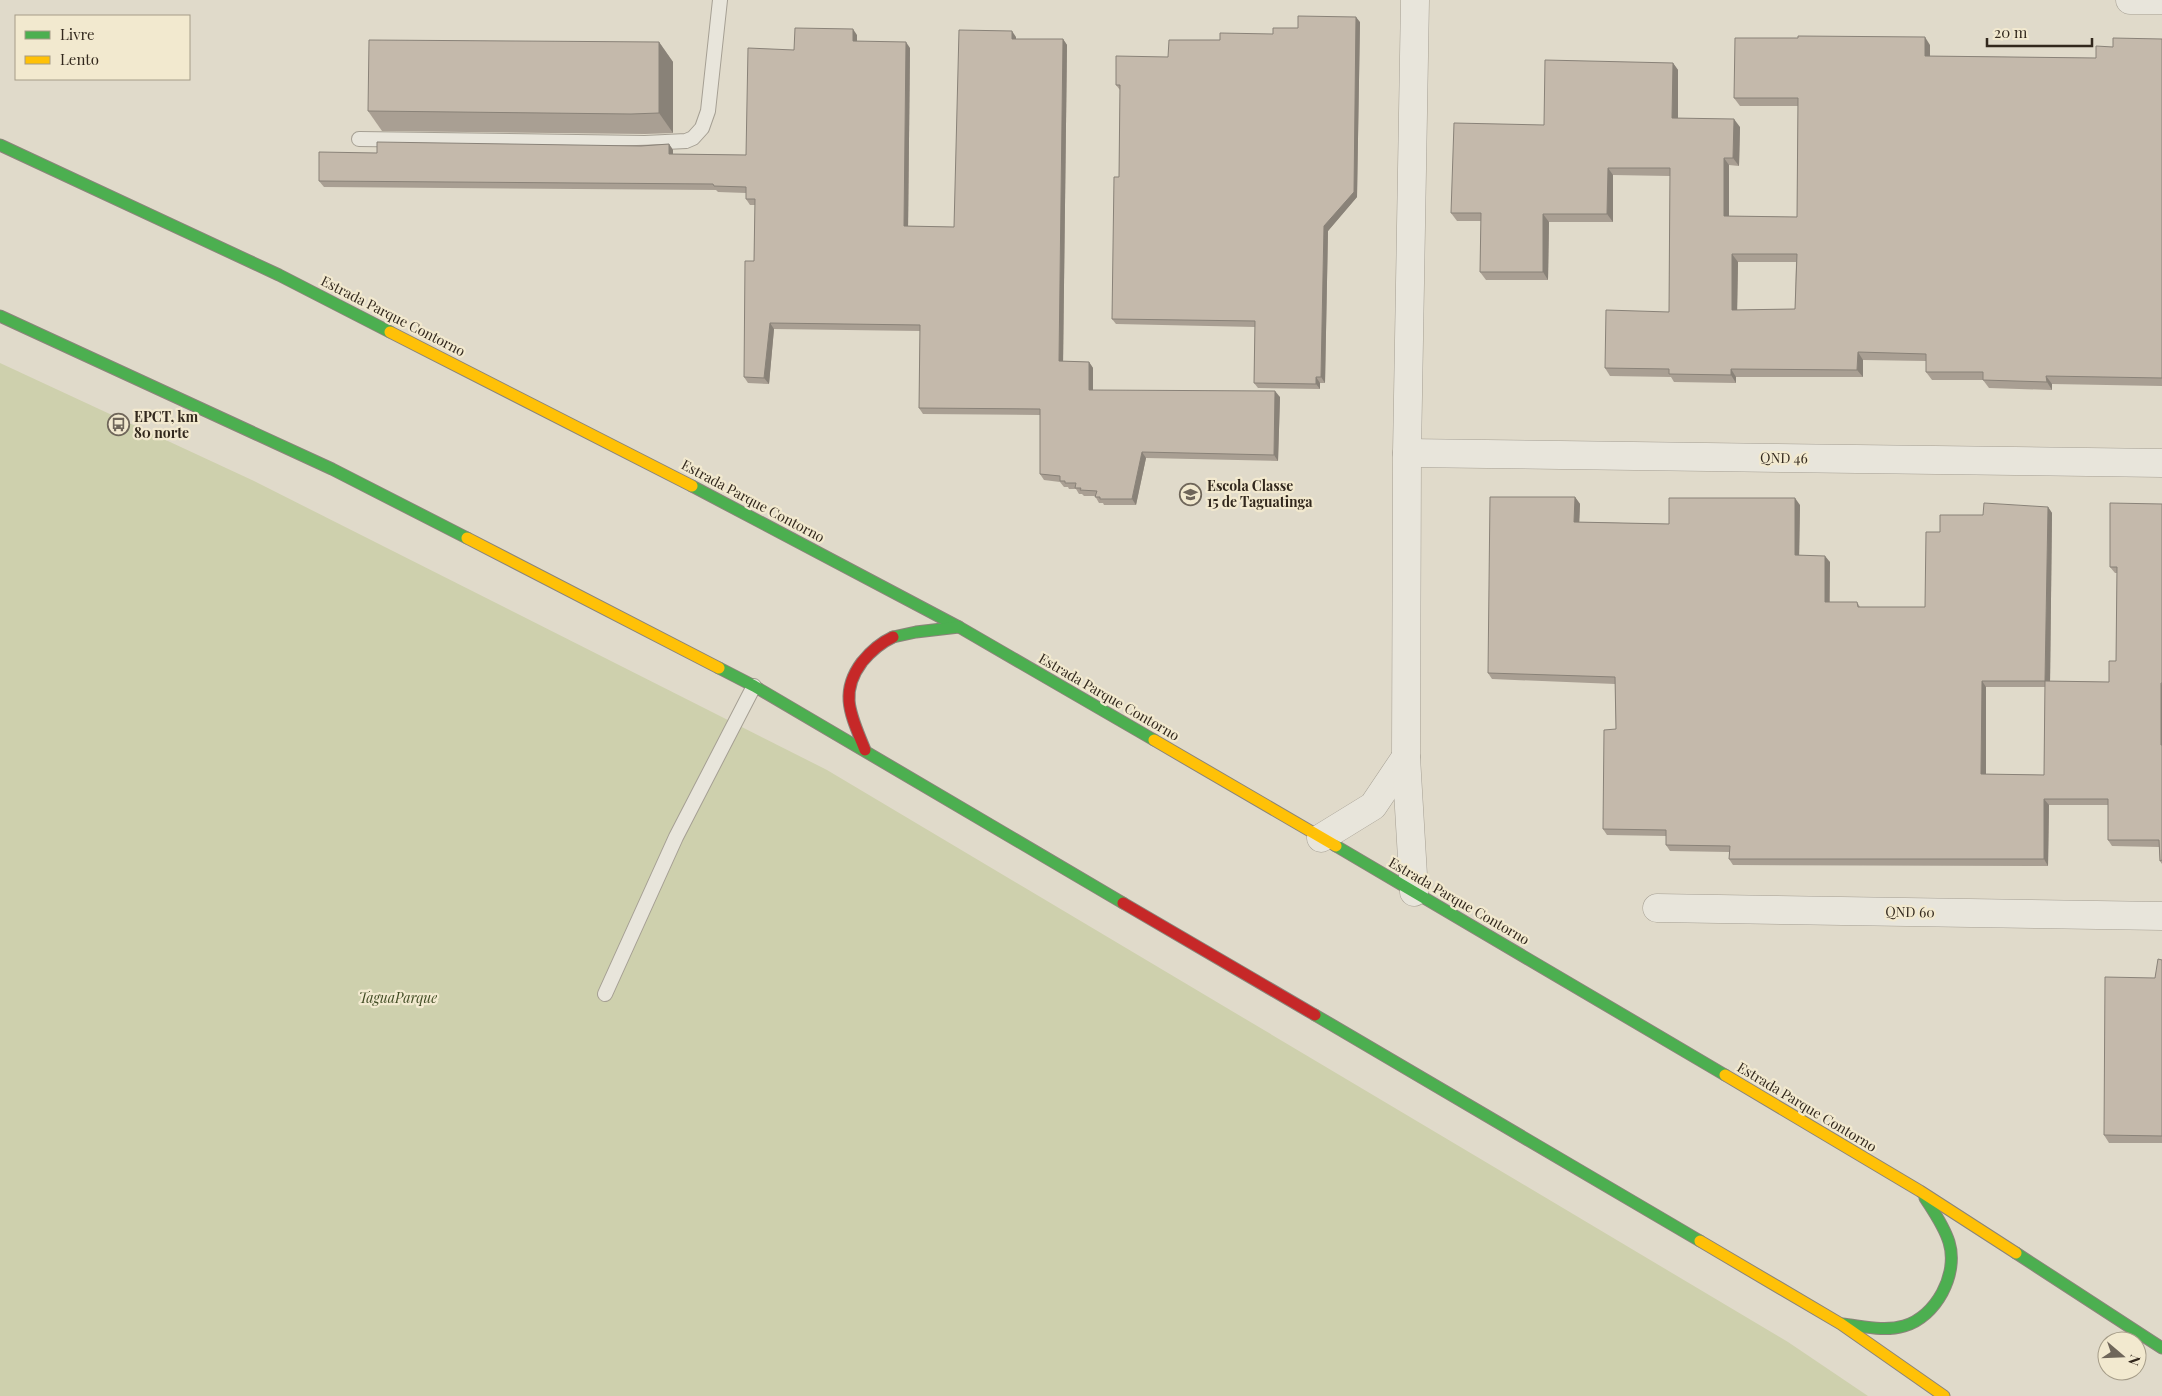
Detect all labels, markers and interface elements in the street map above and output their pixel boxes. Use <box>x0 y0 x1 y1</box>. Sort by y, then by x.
legend <box>15 15 190 80</box>
scale bar <box>1987 15 2092 47</box>
text: 20 m <box>1994 22 2028 42</box>
text: Livre <box>60 24 95 44</box>
text: Lento <box>60 49 99 69</box>
street label: Estrada Parque Contorno <box>318 271 469 360</box>
place label: EPCT, km 80 norte <box>134 407 198 442</box>
bus stop icon: EPCT, km 80 norte <box>106 413 130 437</box>
street label: QND 46 <box>1760 448 1808 467</box>
street label: Estrada Parque Contorno <box>678 455 828 547</box>
place label: Escola Classe 15 de Taguatinga <box>1207 476 1313 511</box>
school or university icon: Escola Classe 15 de Taguatinga <box>1179 482 1203 506</box>
street label: Estrada Parque Contorno <box>1035 648 1183 745</box>
street label: Estrada Parque Contorno <box>1385 852 1533 949</box>
street label: QND 60 <box>1885 902 1935 921</box>
park label: TaguaParque <box>359 988 437 1007</box>
street label: Estrada Parque Contorno <box>1734 1057 1881 1156</box>
north arrow <box>2097 1331 2147 1381</box>
text: N <box>2124 1353 2145 1368</box>

